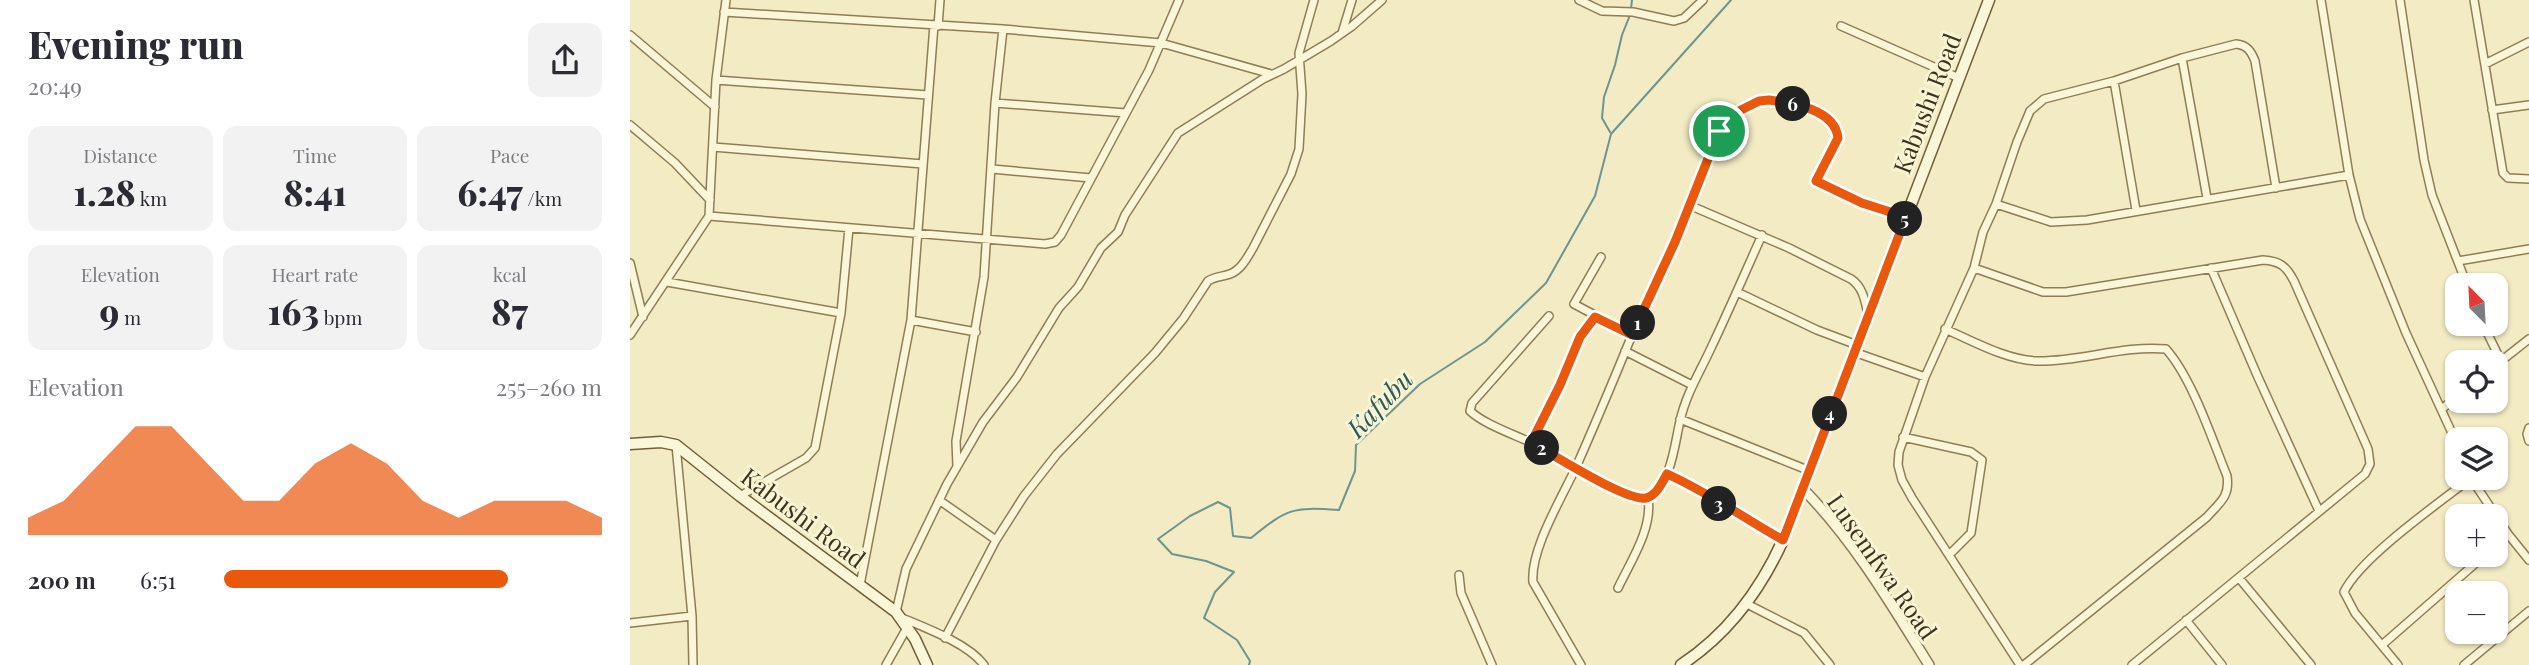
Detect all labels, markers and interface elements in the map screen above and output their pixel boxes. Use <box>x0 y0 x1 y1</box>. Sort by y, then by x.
text: Evening run <box>28 18 244 69</box>
button: share <box>528 23 602 97</box>
street label: Kabushi Road <box>1885 28 1967 178</box>
text: 20:49 <box>28 70 82 101</box>
pin: 6 <box>1776 86 1810 122</box>
text: 6 <box>1787 90 1798 116</box>
pin <box>1689 101 1749 161</box>
icon: arrive <box>1700 112 1738 150</box>
text: Distance <box>83 142 157 168</box>
text: Time <box>293 142 337 168</box>
text: Pace <box>490 142 529 168</box>
text: 1.28 <box>74 168 136 215</box>
text: 8:41 <box>284 168 346 215</box>
text: 6:47 <box>457 168 523 215</box>
text: km <box>136 185 167 211</box>
text: /km <box>523 185 562 211</box>
pin: 5 <box>1888 202 1922 236</box>
text: 5 <box>1900 205 1909 231</box>
text: Elevation <box>81 261 160 287</box>
text: Heart rate <box>272 261 358 287</box>
text: kcal <box>493 261 527 287</box>
north arrow <box>2445 273 2508 336</box>
map controls <box>2445 273 2508 644</box>
text: 9 <box>100 287 119 334</box>
text: 163 <box>268 287 319 334</box>
text: 87 <box>491 287 528 334</box>
text: m <box>119 304 141 330</box>
text: bpm <box>319 304 362 330</box>
pin: 1 <box>1620 306 1656 340</box>
text: 1 <box>1634 309 1641 335</box>
button: locate <box>2445 350 2508 413</box>
water label: Kafubu <box>1337 362 1420 445</box>
text: Elevation <box>28 371 124 402</box>
text: 255–260 m <box>496 371 602 402</box>
pin: 4 <box>1812 396 1848 432</box>
text: 4 <box>1824 400 1835 426</box>
button: layers <box>2445 427 2508 490</box>
pin: 2 <box>1524 430 1560 466</box>
text: 2 <box>1537 434 1546 460</box>
street label: Kabushi Road <box>735 460 873 574</box>
pin: 3 <box>1702 486 1736 522</box>
street label: Lusemfwa Road <box>1821 487 1945 645</box>
text: 3 <box>1714 490 1723 516</box>
button: + <box>2445 504 2508 567</box>
text: 200 m <box>28 564 96 595</box>
text: 6:51 <box>140 564 176 595</box>
button: − <box>2445 581 2508 644</box>

